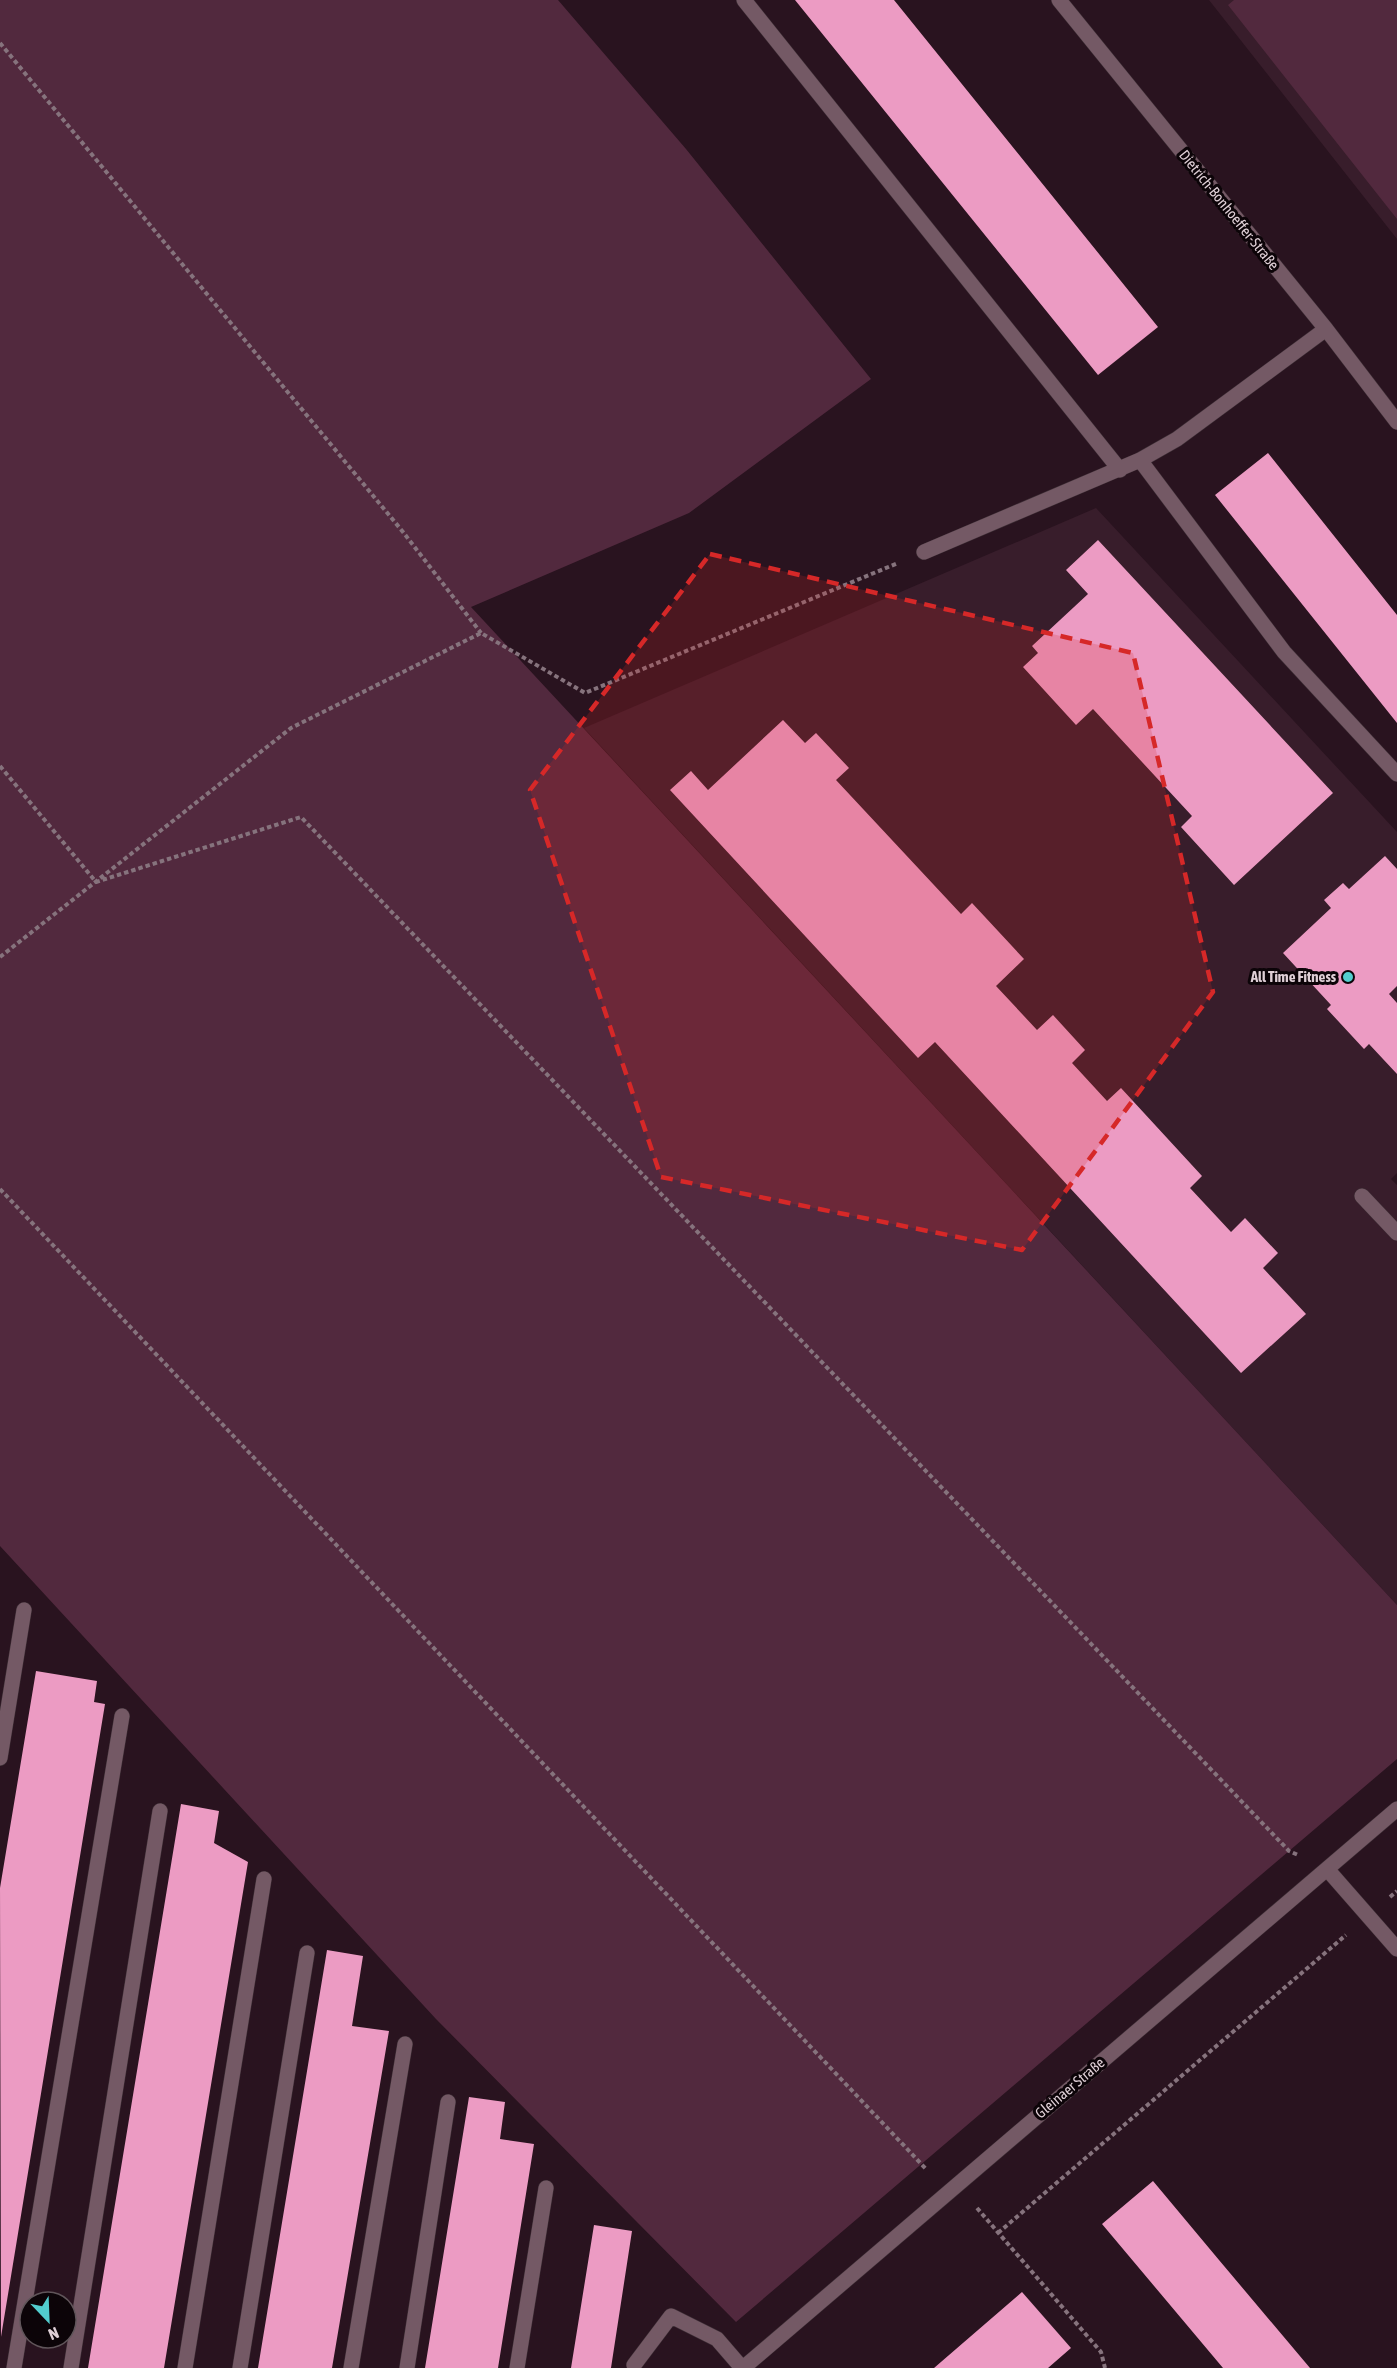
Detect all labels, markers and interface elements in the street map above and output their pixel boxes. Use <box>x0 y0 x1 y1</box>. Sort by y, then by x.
street label: Dietrich-Bonhoeffer-Straße <box>1176 147 1283 273</box>
place label: All Time Fitness <box>1250 968 1337 985</box>
marker: All Time Fitness <box>1341 970 1355 984</box>
street label: Gleinaer Straße <box>1032 2054 1108 2121</box>
north arrow <box>18 2290 78 2350</box>
text: N <box>46 2324 62 2344</box>

